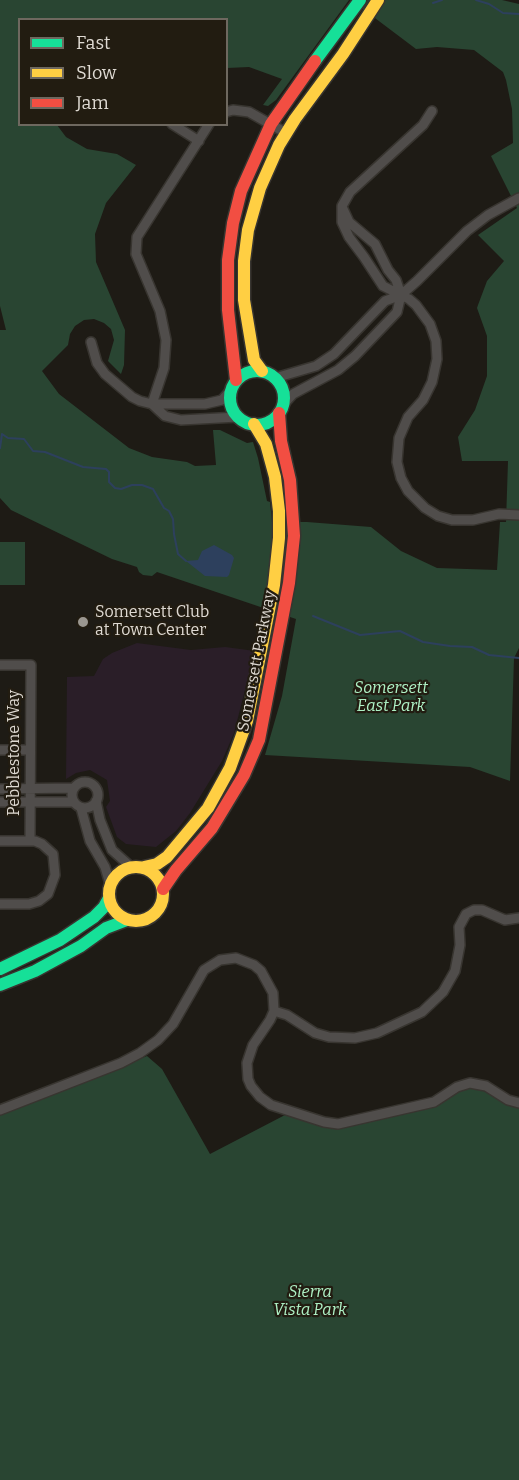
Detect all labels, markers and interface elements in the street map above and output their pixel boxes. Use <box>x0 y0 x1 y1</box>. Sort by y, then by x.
legend <box>18 18 228 126</box>
text: Fast <box>76 32 111 54</box>
text: Slow <box>76 62 116 84</box>
text: Jam <box>76 92 109 114</box>
street label: Somersett Parkway <box>234 589 280 733</box>
place label: Somersett Club at Town Center <box>95 603 209 641</box>
marker: Somersett Club at Town Center <box>76 615 90 629</box>
park label: Somersett East Park <box>354 679 428 717</box>
street label: Pebblestone Way <box>5 690 25 816</box>
park label: Sierra Vista Park <box>273 1283 347 1321</box>

